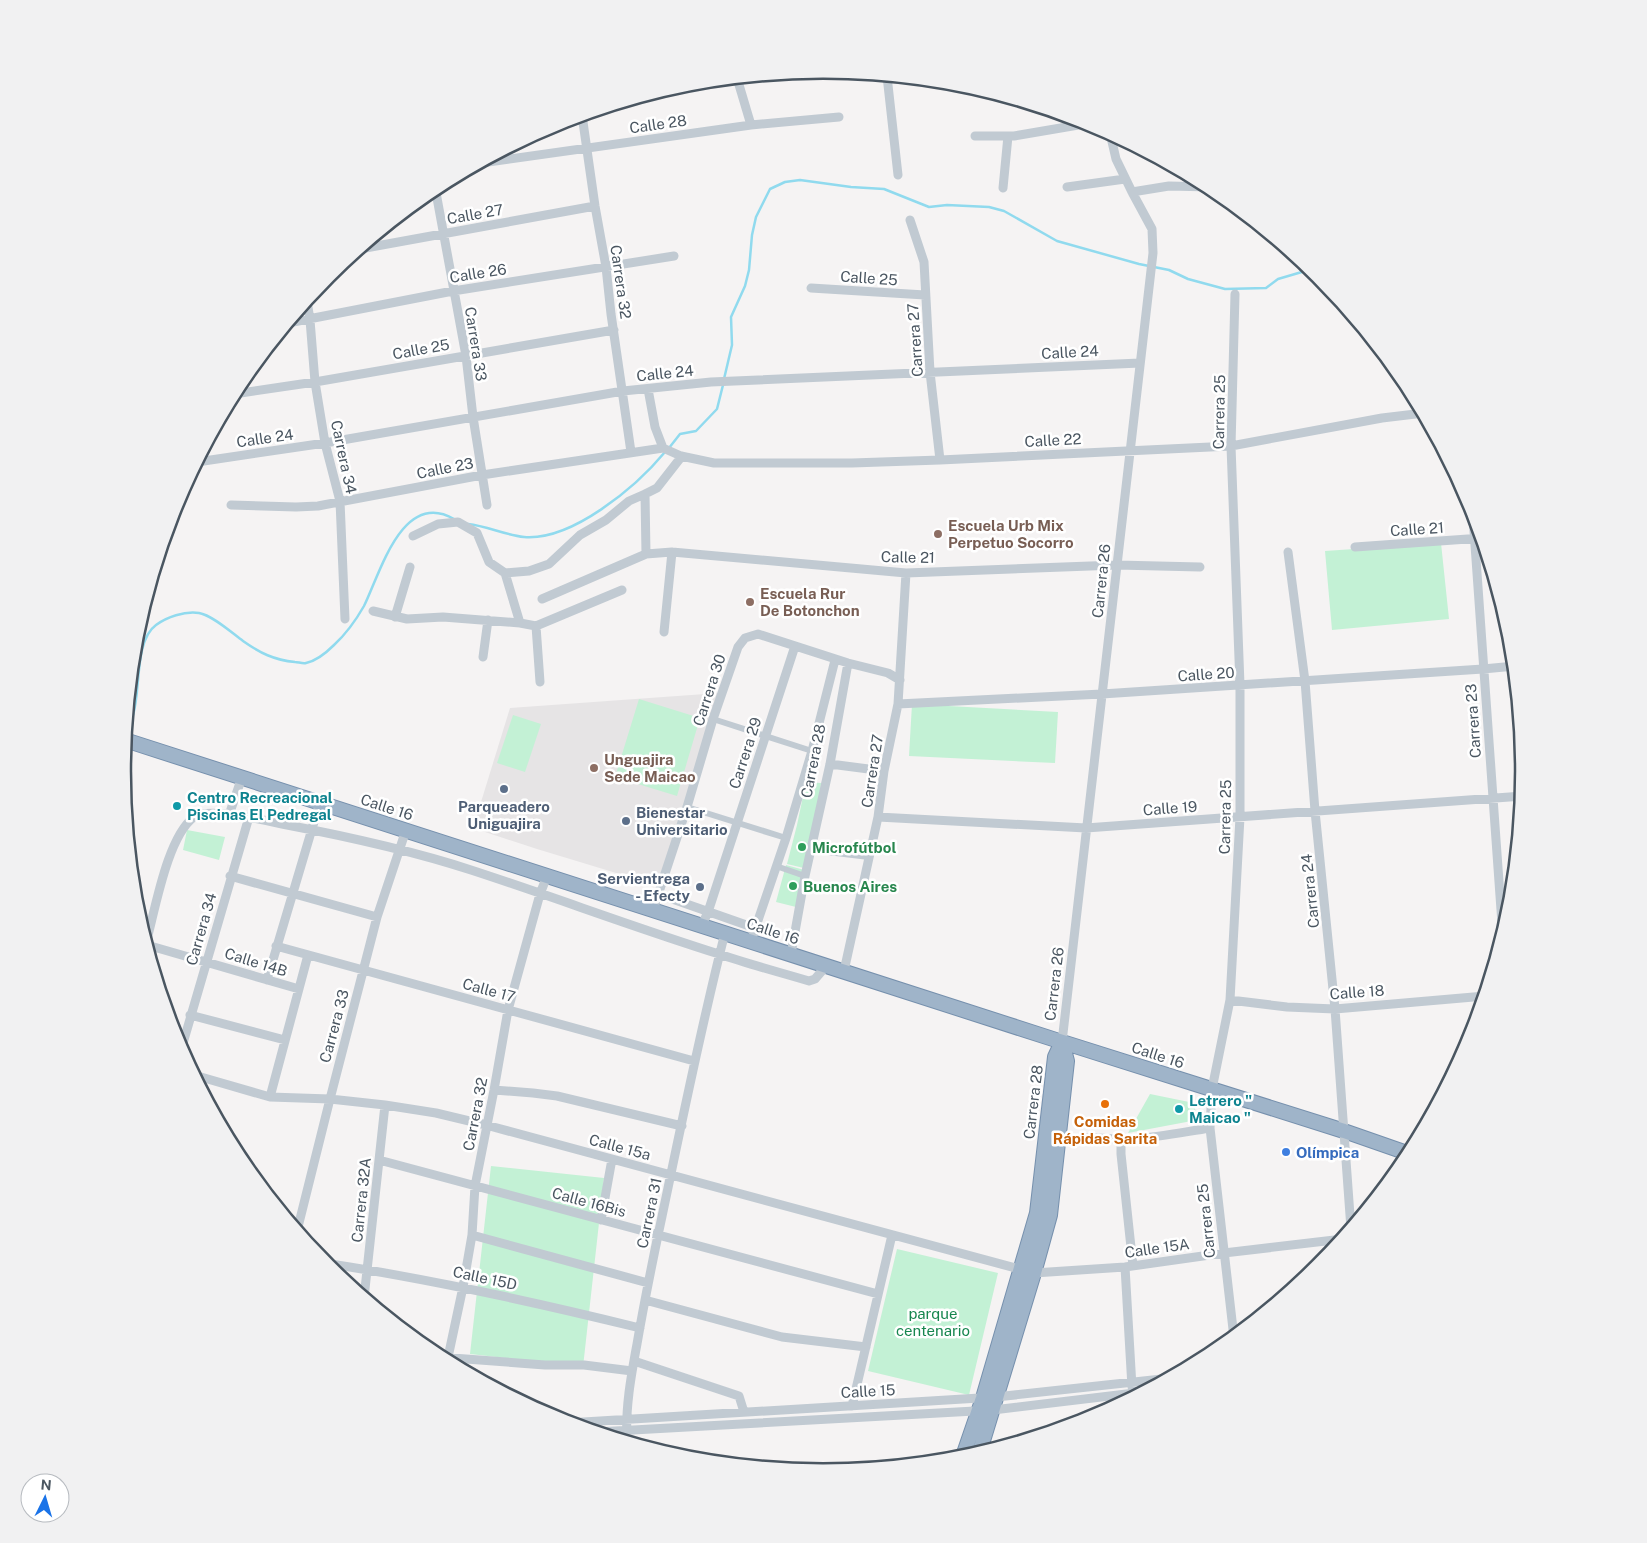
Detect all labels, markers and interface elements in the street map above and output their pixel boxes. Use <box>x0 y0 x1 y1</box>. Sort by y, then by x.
street label: Calle 28 <box>628 112 688 136</box>
street label: Calle 27 <box>445 201 505 227</box>
street label: Carrera 32 <box>607 244 635 320</box>
street label: Calle 26 <box>448 260 508 286</box>
street label: Calle 25 <box>840 268 898 288</box>
street label: Carrera 27 <box>904 302 926 378</box>
street label: Carrera 33 <box>462 306 490 382</box>
street label: Calle 25 <box>391 336 451 362</box>
street label: Calle 24 <box>1041 342 1099 362</box>
street label: Calle 24 <box>636 362 694 384</box>
street label: Carrera 25 <box>1210 374 1228 450</box>
street label: Carrera 34 <box>328 419 360 495</box>
street label: Calle 24 <box>235 426 295 450</box>
street label: Calle 22 <box>1024 430 1082 450</box>
street label: Calle 23 <box>415 454 475 482</box>
place label: Escuela Urb Mix Perpetuo Socorro <box>948 517 1074 551</box>
street label: Calle 21 <box>1389 519 1445 539</box>
marker: Escuela Urb Mix Perpetuo Socorro <box>932 528 944 540</box>
street label: Carrera 26 <box>1089 543 1113 619</box>
street label: Calle 21 <box>881 548 935 566</box>
place label: Escuela Rur De Botonchon <box>760 585 860 619</box>
marker: Escuela Rur De Botonchon <box>744 596 756 608</box>
street label: Carrera 30 <box>689 652 729 728</box>
street label: Calle 20 <box>1177 664 1235 684</box>
street label: Carrera 23 <box>1462 683 1484 759</box>
street label: Carrera 29 <box>725 715 765 791</box>
street label: Carrera 28 <box>798 723 828 799</box>
street label: Carrera 27 <box>858 733 886 809</box>
place label: Unguajira Sede Maicao <box>604 751 696 785</box>
marker: Unguajira Sede Maicao <box>588 762 600 774</box>
street label: Carrera 25 <box>1216 779 1234 855</box>
marker: Parqueadero Uniguajira <box>498 783 510 795</box>
place label: Centro Recreacional Piscinas El Pedregal <box>187 789 333 823</box>
street label: Calle 16 <box>358 790 416 824</box>
place label: Parqueadero Uniguajira <box>458 798 550 832</box>
street label: Calle 19 <box>1142 798 1198 818</box>
marker: Centro Recreacional Piscinas El Pedregal <box>171 800 183 812</box>
place label: Bienestar Universitario <box>636 804 728 838</box>
marker: Bienestar Universitario <box>620 815 632 827</box>
place label: Microfútbol <box>812 839 896 856</box>
marker: Microfútbol <box>796 841 808 853</box>
street label: Carrera 24 <box>1298 853 1322 929</box>
place label: Servientrega - Efecty <box>597 870 691 904</box>
place label: Buenos Aires <box>803 878 897 895</box>
marker: Buenos Aires <box>787 880 799 892</box>
marker: Servientrega - Efecty <box>694 881 706 893</box>
street label: Carrera 34 <box>182 891 220 967</box>
street label: Calle 16 <box>744 914 802 948</box>
street label: Calle 14B <box>223 944 289 980</box>
street label: Carrera 26 <box>1041 946 1067 1022</box>
street label: Calle 17 <box>461 975 517 1005</box>
street label: Calle 18 <box>1329 982 1385 1002</box>
street label: Carrera 33 <box>316 988 352 1064</box>
street label: Calle 16 <box>1129 1038 1187 1072</box>
street label: Carrera 28 <box>1020 1064 1046 1140</box>
street label: Carrera 32 <box>460 1076 490 1152</box>
place label: Letrero " Maicao " <box>1189 1092 1252 1126</box>
marker: Comidas Rápidas Sarita <box>1099 1098 1111 1110</box>
marker: Letrero " Maicao " <box>1173 1103 1185 1115</box>
place label: Comidas Rápidas Sarita <box>1053 1113 1157 1147</box>
street label: Calle 15a <box>587 1131 653 1163</box>
place label: Olímpica <box>1296 1144 1359 1161</box>
marker: Olímpica <box>1280 1146 1292 1158</box>
street label: Carrera 32A <box>348 1156 374 1243</box>
street label: Carrera 31 <box>633 1176 665 1250</box>
street label: Carrera 25 <box>1194 1183 1218 1259</box>
street label: Calle 16Bis <box>550 1184 628 1220</box>
street label: Calle 15A <box>1123 1235 1191 1261</box>
street label: Calle 15D <box>451 1263 519 1293</box>
park label: parque centenario <box>896 1305 970 1339</box>
street label: Calle 15 <box>840 1381 896 1401</box>
north arrow <box>20 1473 70 1523</box>
text: N <box>40 1477 52 1493</box>

